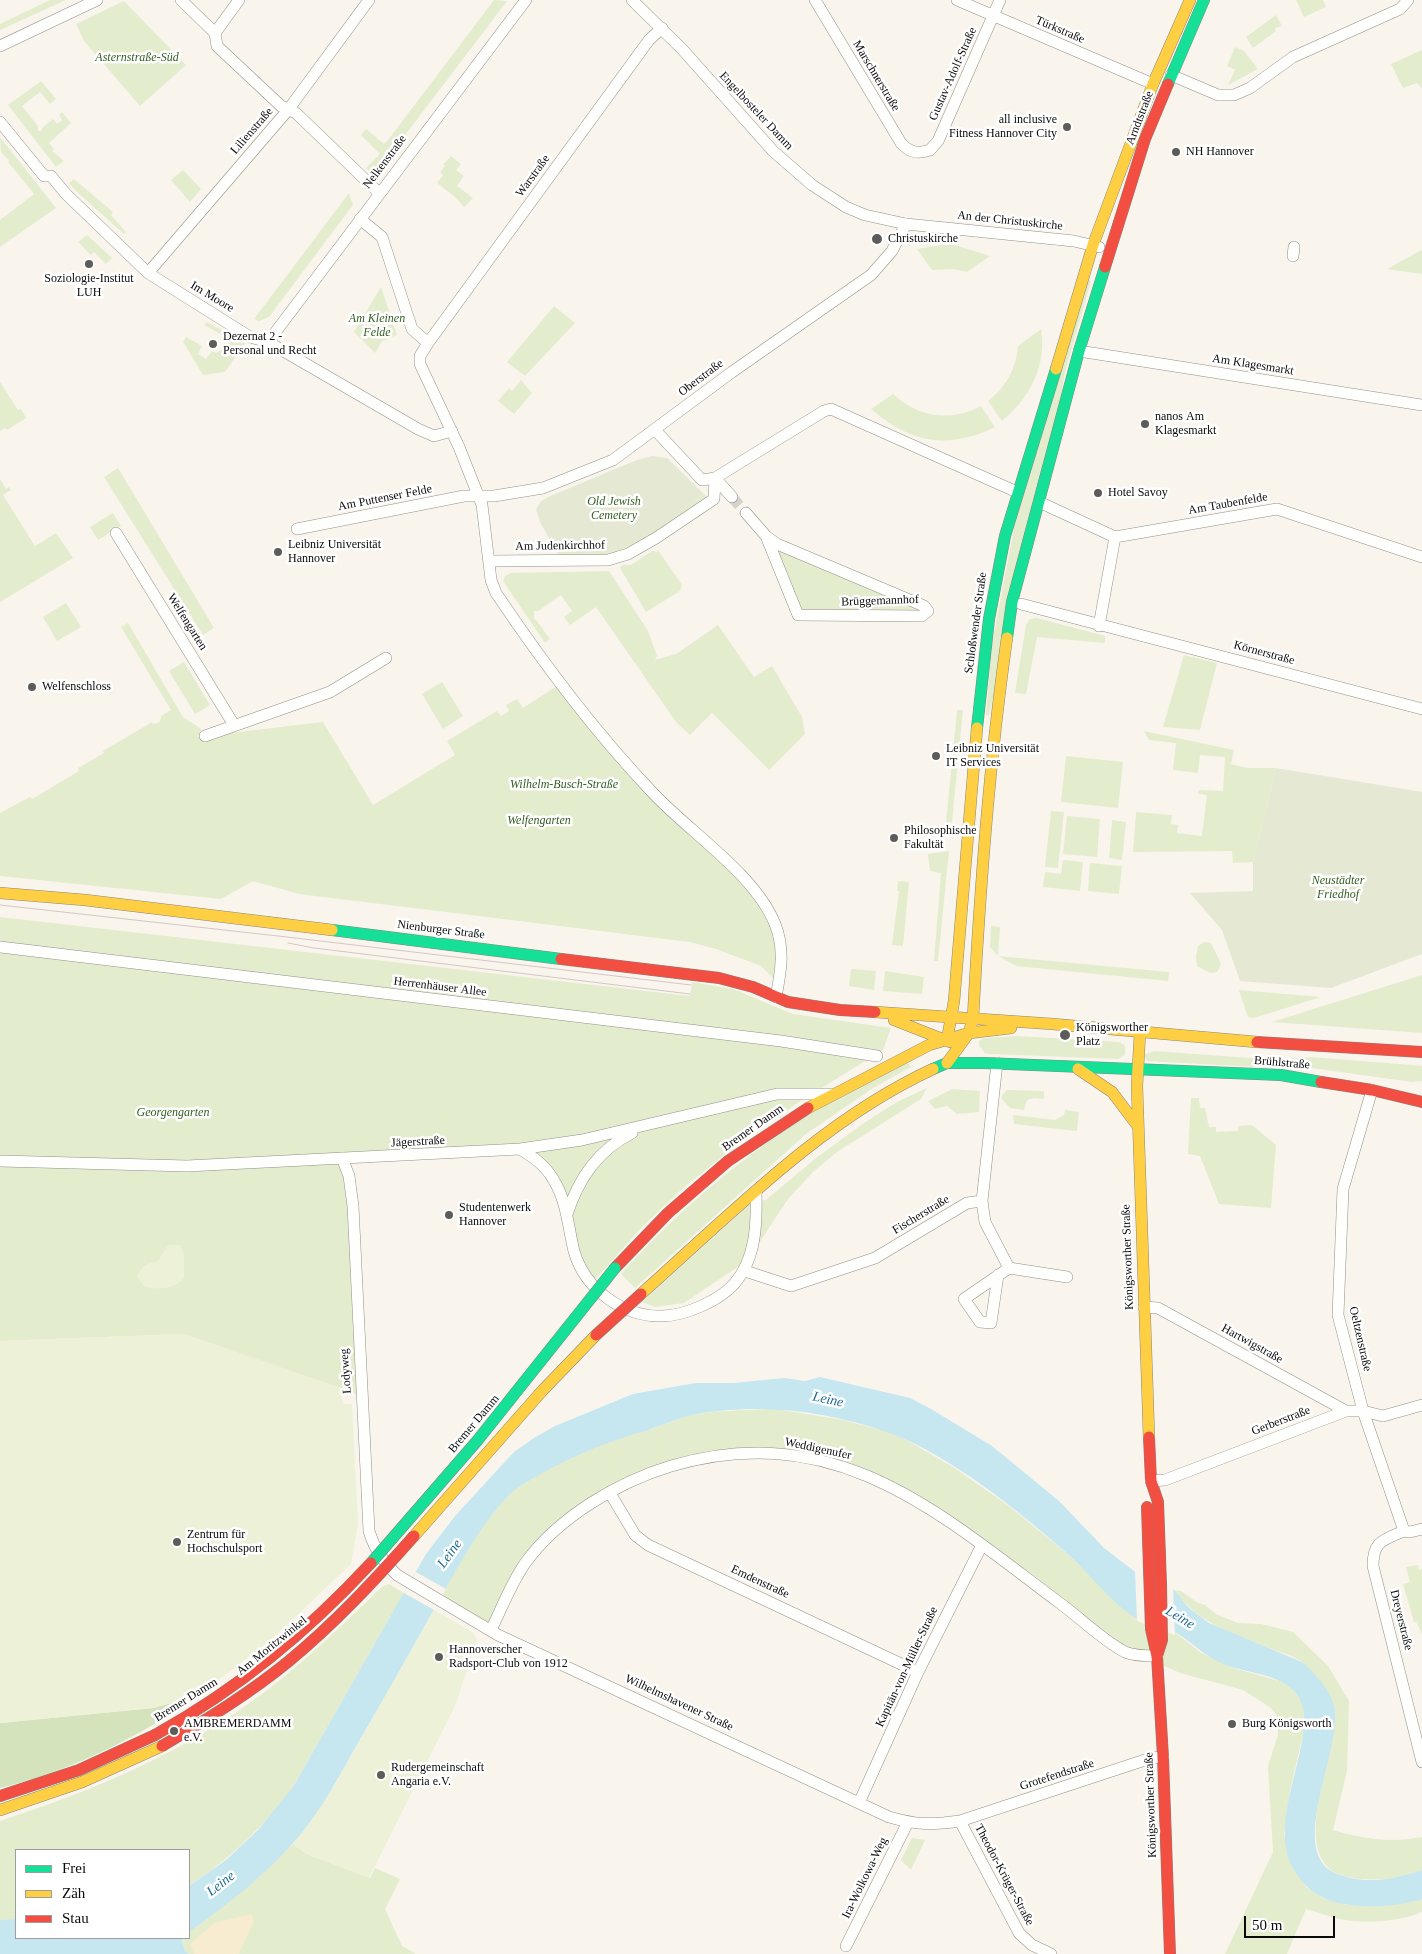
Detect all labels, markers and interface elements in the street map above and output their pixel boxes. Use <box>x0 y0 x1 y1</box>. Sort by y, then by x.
street label: Türkstraße <box>1033 13 1087 47</box>
street label: Gustav-Adolf-Straße <box>926 25 980 123</box>
street label: Marschnerstraße <box>849 38 903 114</box>
park label: Asternstraße-Süd <box>95 51 179 65</box>
street label: Engelbosteler Damm <box>716 69 796 153</box>
street label: Arndtstraße <box>1123 89 1157 147</box>
street label: Lilienstraße <box>228 105 276 157</box>
place label: all inclusive Fitness Hannover City <box>949 113 1057 141</box>
marker: all inclusive Fitness Hannover City <box>1061 121 1073 133</box>
street label: Nelkenstraße <box>360 132 410 192</box>
place label: NH Hannover <box>1186 145 1254 159</box>
marker: NH Hannover <box>1170 146 1182 158</box>
street label: Warstraße <box>513 152 553 200</box>
street label: An der Christuskirche <box>957 208 1063 234</box>
marker: Christuskirche <box>870 232 884 246</box>
place label: Christuskirche <box>888 232 958 246</box>
marker: Soziologie-Institut LUH <box>83 258 95 270</box>
place label: Soziologie-Institut LUH <box>44 272 134 300</box>
street label: Im Moore <box>188 278 236 316</box>
park label: Am Kleinen Felde <box>349 312 405 340</box>
place label: Dezernat 2 - Personal und Recht <box>223 330 316 358</box>
marker: Dezernat 2 - Personal und Recht <box>207 338 219 350</box>
street label: Am Klagesmarkt <box>1211 351 1295 379</box>
street label: Oberstraße <box>676 356 726 400</box>
place label: nanos Am Klagesmarkt <box>1155 410 1216 438</box>
marker: nanos Am Klagesmarkt <box>1139 418 1151 430</box>
street label: Am Puttenser Felde <box>337 482 433 514</box>
place label: Hotel Savoy <box>1108 486 1168 500</box>
marker: Hotel Savoy <box>1092 487 1104 499</box>
street label: Am Taubenfelde <box>1187 490 1269 518</box>
park label: Old Jewish Cemetery <box>587 495 641 523</box>
place label: Leibniz Universität Hannover <box>288 538 381 566</box>
street label: Am Judenkirchhof <box>515 538 605 554</box>
marker: Leibniz Universität Hannover <box>272 546 284 558</box>
street label: Schloßwender Straße <box>962 571 990 675</box>
street label: Welfengarten <box>164 591 210 653</box>
street label: Brüggemannhof <box>841 592 919 610</box>
street label: Körnerstraße <box>1232 638 1296 668</box>
place label: Welfenschloss <box>42 680 111 694</box>
marker: Welfenschloss <box>26 681 38 693</box>
place label: Leibniz Universität IT Services <box>946 742 1039 770</box>
marker: Leibniz Universität IT Services <box>930 750 942 762</box>
park label: Wilhelm-Busch-Straße <box>510 778 618 792</box>
park label: Welfengarten <box>507 814 571 828</box>
place label: Philosophische Fakultät <box>904 824 977 852</box>
marker: Philosophische Fakultät <box>888 832 900 844</box>
park label: Neustädter Friedhof <box>1312 874 1364 902</box>
street label: Nienburger Straße <box>396 917 486 943</box>
street label: Herrenhäuser Allee <box>393 974 487 1000</box>
place label: Königsworther Platz <box>1076 1021 1148 1049</box>
marker: Königsworther Platz <box>1058 1028 1072 1042</box>
street label: Brühlstraße <box>1253 1053 1311 1073</box>
street label: Bremer Damm <box>720 1102 786 1154</box>
park label: Georgengarten <box>137 1106 209 1120</box>
street label: Jägerstraße <box>391 1133 445 1151</box>
street label: Fischerstraße <box>890 1192 952 1238</box>
place label: Studentenwerk Hannover <box>459 1201 531 1229</box>
street label: Königsworther Straße <box>1119 1204 1137 1310</box>
marker: Studentenwerk Hannover <box>443 1209 455 1221</box>
street label: Oeltzenstraße <box>1346 1305 1374 1373</box>
street label: Hartwigstraße <box>1219 1321 1285 1367</box>
street label: Lodyweg <box>337 1348 355 1394</box>
water label: Leine <box>811 1389 845 1411</box>
street label: Bremer Damm <box>445 1392 503 1456</box>
street label: Gerberstraße <box>1249 1403 1313 1439</box>
street label: Weddigenufer <box>783 1435 853 1463</box>
place label: Zentrum für Hochschulsport <box>187 1528 262 1556</box>
marker: Zentrum für Hochschulsport <box>171 1536 183 1548</box>
water label: Leine <box>434 1536 466 1572</box>
street label: Emdenstraße <box>729 1562 791 1602</box>
street label: Dreyerstraße <box>1387 1588 1415 1652</box>
water label: Leine <box>1162 1603 1198 1633</box>
street label: Kapitän-von-Müller-Straße <box>873 1605 941 1729</box>
street label: Am Moritzwinkel <box>234 1613 310 1679</box>
place label: Hannoverscher Radsport-Club von 1912 <box>449 1643 568 1671</box>
marker: Hannoverscher Radsport-Club von 1912 <box>433 1651 445 1663</box>
street label: Wilhelmshavener Straße <box>623 1672 735 1734</box>
street label: Bremer Damm <box>152 1675 220 1725</box>
place label: AMBREMERDAMM e.V. <box>184 1717 291 1745</box>
place label: Burg Königsworth <box>1242 1717 1331 1731</box>
marker: Burg Königsworth <box>1226 1718 1238 1730</box>
marker: AMBREMERDAMM e.V. <box>168 1725 180 1737</box>
street label: Königsworther Straße <box>1142 1752 1160 1858</box>
street label: Grotefendstraße <box>1018 1756 1096 1794</box>
place label: Rudergemeinschaft Angaria e.V. <box>391 1761 484 1789</box>
marker: Rudergemeinschaft Angaria e.V. <box>375 1769 387 1781</box>
street label: Theodor-Krüger-Straße <box>971 1822 1037 1928</box>
street label: Ira-Wolkowa-Weg <box>839 1835 891 1921</box>
legend <box>15 1849 190 1939</box>
text: Frei <box>62 1860 86 1876</box>
water label: Leine <box>204 1868 238 1900</box>
text: Zäh <box>62 1885 85 1901</box>
scale bar <box>1247 1906 1338 1938</box>
text: Stau <box>62 1910 89 1926</box>
text: 50 m <box>1252 1917 1282 1933</box>

